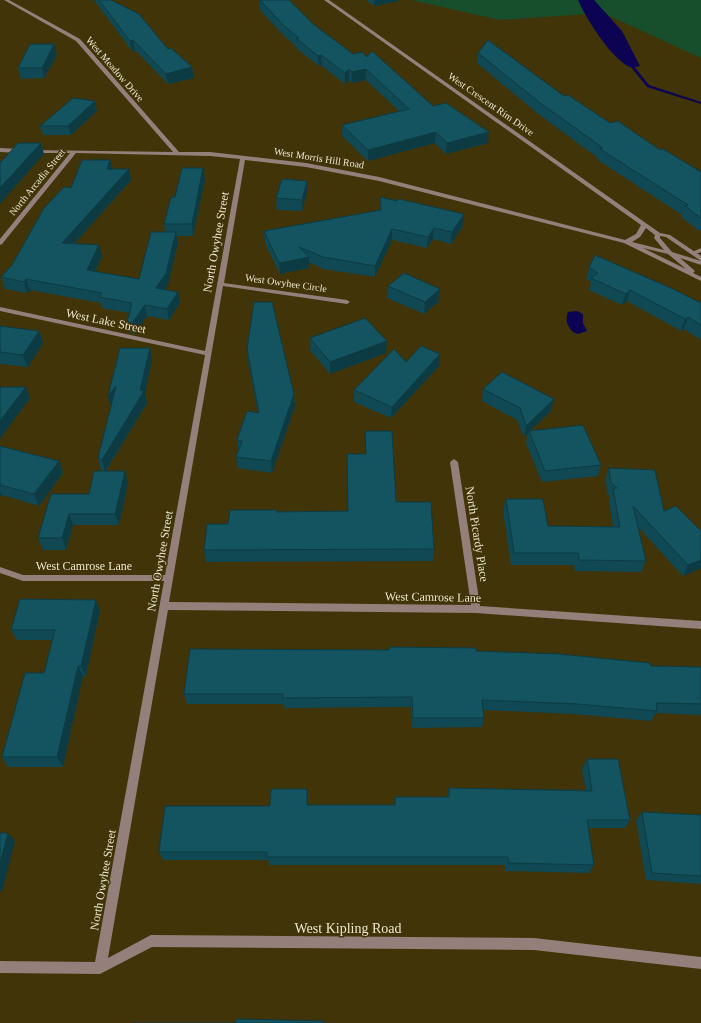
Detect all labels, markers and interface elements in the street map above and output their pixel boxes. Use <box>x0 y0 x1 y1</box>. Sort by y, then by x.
street label: West Meadow Drive <box>84 34 147 104</box>
street label: West Crescent Rim Drive <box>446 70 536 138</box>
street label: West Morris Hill Road <box>273 145 365 171</box>
street label: North Arcadia Street <box>7 146 67 218</box>
street label: North Owyhee Street <box>200 190 232 293</box>
street label: West Owyhee Circle <box>244 272 328 294</box>
street label: West Lake Street <box>65 306 148 336</box>
street label: North Picardy Place <box>463 485 491 583</box>
street label: North Owyhee Street <box>144 509 176 612</box>
street label: West Camrose Lane <box>36 559 132 573</box>
street label: West Camrose Lane <box>385 589 481 605</box>
street label: North Owyhee Street <box>87 828 119 931</box>
street label: West Kipling Road <box>295 921 401 936</box>

